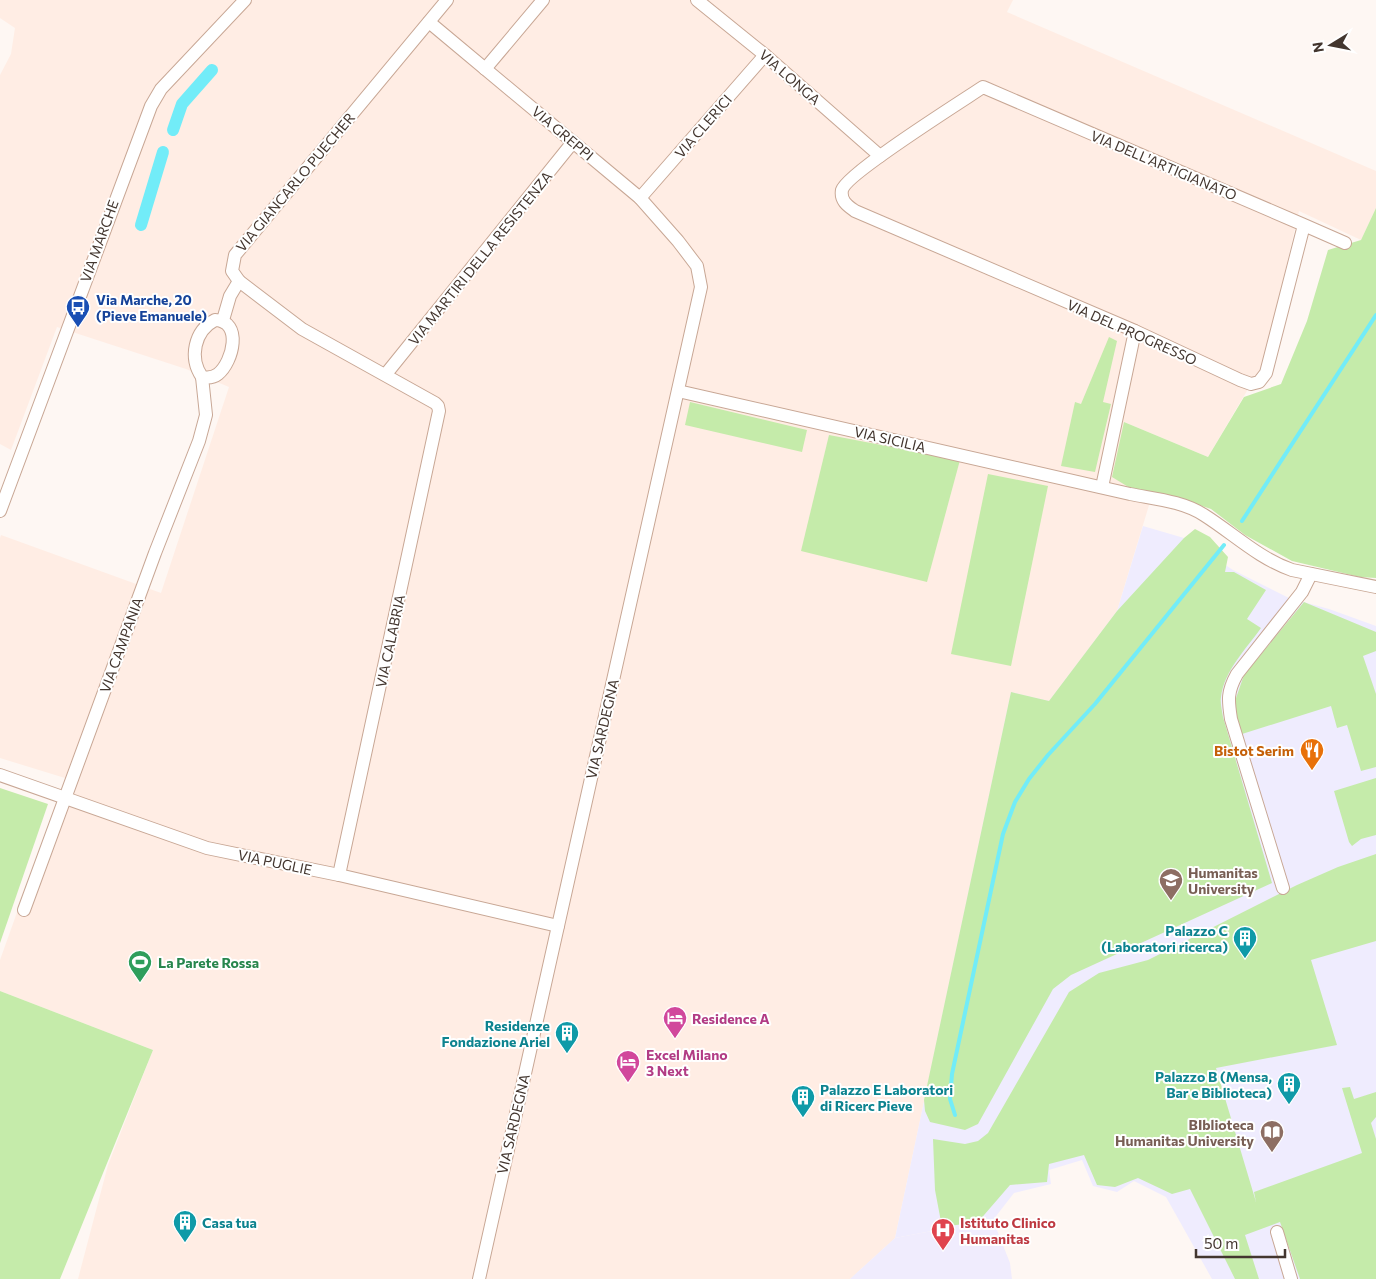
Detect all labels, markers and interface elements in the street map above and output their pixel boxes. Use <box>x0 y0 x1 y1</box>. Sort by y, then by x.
north arrow <box>1306 20 1356 70</box>
text: N <box>1308 41 1327 54</box>
street label: VIA LONGA <box>756 46 824 108</box>
street label: VIA CLERICI <box>671 91 735 161</box>
street label: VIA GREPPI <box>529 102 597 164</box>
street label: VIA GIANCARLO PUECHER <box>232 109 358 255</box>
street label: VIA DELL'ARTIGIANATO <box>1088 127 1240 203</box>
street label: VIA MARTIRI DELLA RESISTENZA <box>405 167 556 348</box>
street label: VIA MARCHE <box>76 197 122 285</box>
place label: Via Marche, 20 (Pieve Emanuele) <box>96 291 207 324</box>
bus stop icon: Via Marche, 20 (Pieve Emanuele) <box>65 294 91 328</box>
street label: VIA DEL PROGRESSO <box>1064 296 1200 368</box>
street label: VIA SICILIA <box>852 422 928 456</box>
street label: VIA CALABRIA <box>372 593 408 689</box>
street label: VIA CAMPANIA <box>96 595 146 695</box>
street label: VIA SARDEGNA <box>582 677 622 781</box>
restaurant icon: Bistot Serim <box>1299 737 1325 771</box>
place label: Bistot Serim <box>1214 742 1294 759</box>
street label: VIA PUGLIE <box>236 846 314 878</box>
place label: Humanitas University <box>1188 864 1258 897</box>
school or university icon: Humanitas University <box>1158 867 1184 901</box>
place label: Palazzo C (Laboratori ricerca) <box>1101 922 1228 955</box>
building icon: Palazzo C (Laboratori ricerca) <box>1232 925 1258 959</box>
sports icon: La Parete Rossa <box>127 949 153 983</box>
place label: La Parete Rossa <box>158 954 259 971</box>
hotel icon: Residence A <box>662 1005 688 1039</box>
place label: Residence A <box>692 1010 770 1027</box>
place label: Residenze Fondazione Ariel <box>442 1017 550 1050</box>
building icon: Residenze Fondazione Ariel <box>554 1020 580 1054</box>
place label: Excel Milano 3 Next <box>646 1046 728 1079</box>
hotel icon: Excel Milano 3 Next <box>615 1049 641 1083</box>
place label: Palazzo B (Mensa, Bar e Biblioteca) <box>1155 1068 1272 1101</box>
building icon: Palazzo B (Mensa, Bar e Biblioteca) <box>1276 1071 1302 1105</box>
street label: VIA SARDEGNA <box>493 1072 533 1176</box>
place label: Palazzo E Laboratori di Ricerc Pieve <box>820 1081 953 1114</box>
building icon: Palazzo E Laboratori di Ricerc Pieve <box>790 1084 816 1118</box>
place label: BIblioteca Humanitas University <box>1115 1116 1254 1149</box>
library icon: BIblioteca Humanitas University <box>1259 1119 1285 1153</box>
building icon: Casa tua <box>172 1209 198 1243</box>
place label: Casa tua <box>202 1214 257 1231</box>
place label: Istituto Clinico Humanitas <box>960 1214 1056 1247</box>
hospital icon: Istituto Clinico Humanitas <box>930 1217 956 1251</box>
scale bar <box>1196 1226 1285 1258</box>
text: 50 m <box>1204 1234 1238 1252</box>

